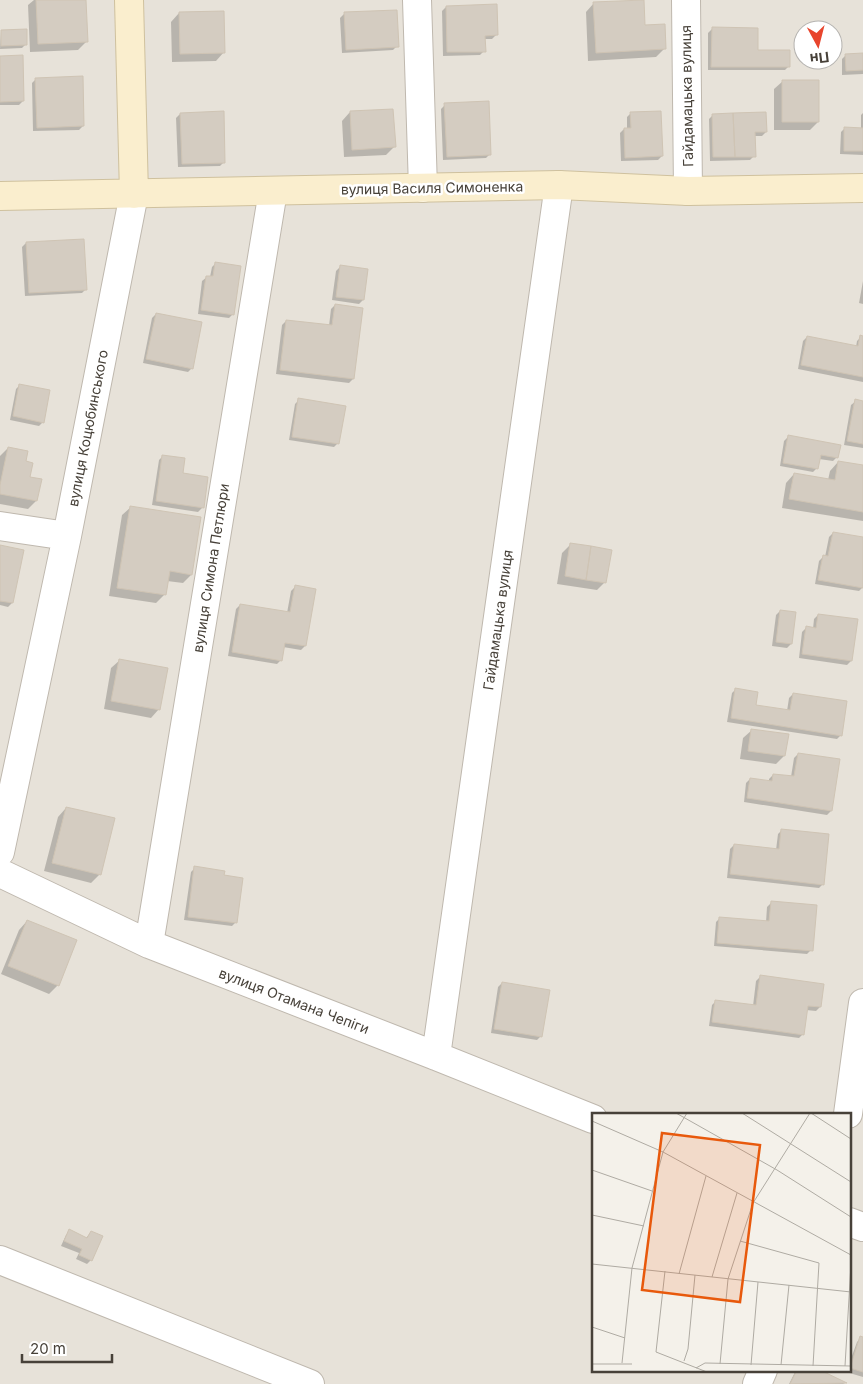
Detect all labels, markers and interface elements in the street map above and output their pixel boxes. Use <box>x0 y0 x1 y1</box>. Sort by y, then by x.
north arrow <box>793 20 843 70</box>
street label: Гайдамацька вулиця <box>677 25 696 167</box>
text: Пн <box>809 49 830 68</box>
street label: вулиця Василя Симоненка <box>341 177 523 198</box>
street label: вулиця Коцюбинського <box>64 348 111 508</box>
street label: вулиця Симона Петлюри <box>189 482 232 654</box>
street label: Гайдамацька вулиця <box>479 549 516 691</box>
street label: вулиця Отамана Чепіги <box>217 964 372 1037</box>
inset map <box>592 1113 850 1372</box>
scale bar <box>22 1332 112 1364</box>
text: 20 m <box>30 1339 66 1358</box>

